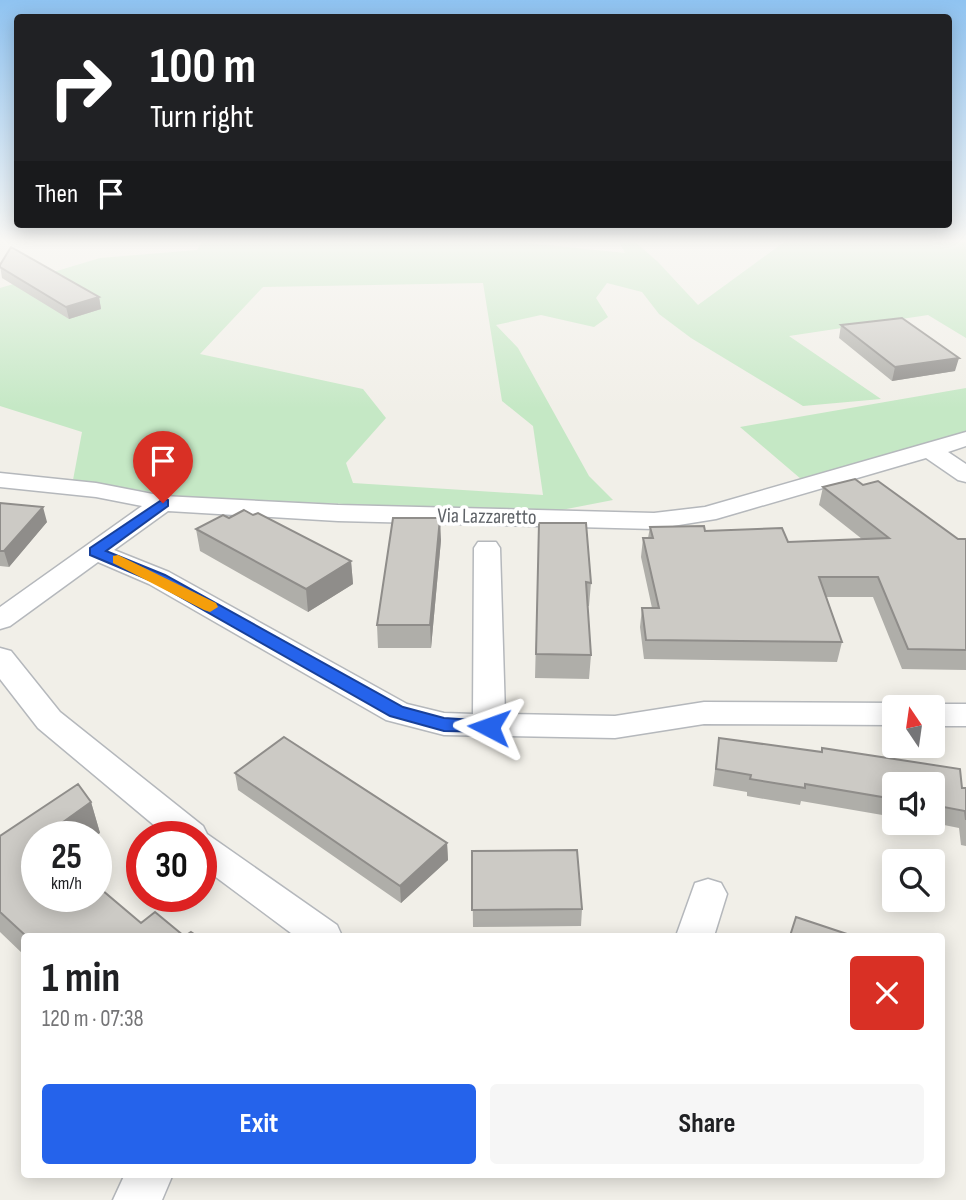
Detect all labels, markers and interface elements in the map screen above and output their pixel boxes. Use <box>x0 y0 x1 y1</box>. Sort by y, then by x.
text: 100 m <box>150 38 256 97</box>
icon: right <box>35 42 126 133</box>
text: Turn right <box>150 98 254 137</box>
icon: arrive <box>92 175 130 213</box>
text: Then <box>35 179 78 210</box>
pin <box>133 431 193 503</box>
icon: arrive <box>144 442 182 480</box>
street label: Via Lazzaretto <box>437 503 537 530</box>
position arrow <box>452 690 526 764</box>
north arrow <box>882 695 945 758</box>
map controls <box>882 695 945 912</box>
button: sound <box>882 772 945 835</box>
speed limit sign: 30 <box>126 821 217 912</box>
text: 25 <box>51 836 82 879</box>
button: search <box>882 849 945 912</box>
text: km/h <box>51 873 82 894</box>
text: 1 min <box>42 953 120 1004</box>
button: close <box>850 956 924 1030</box>
text: 120 m · 07:38 <box>42 1005 144 1033</box>
button: Exit <box>42 1084 476 1164</box>
button: Share <box>490 1084 924 1164</box>

